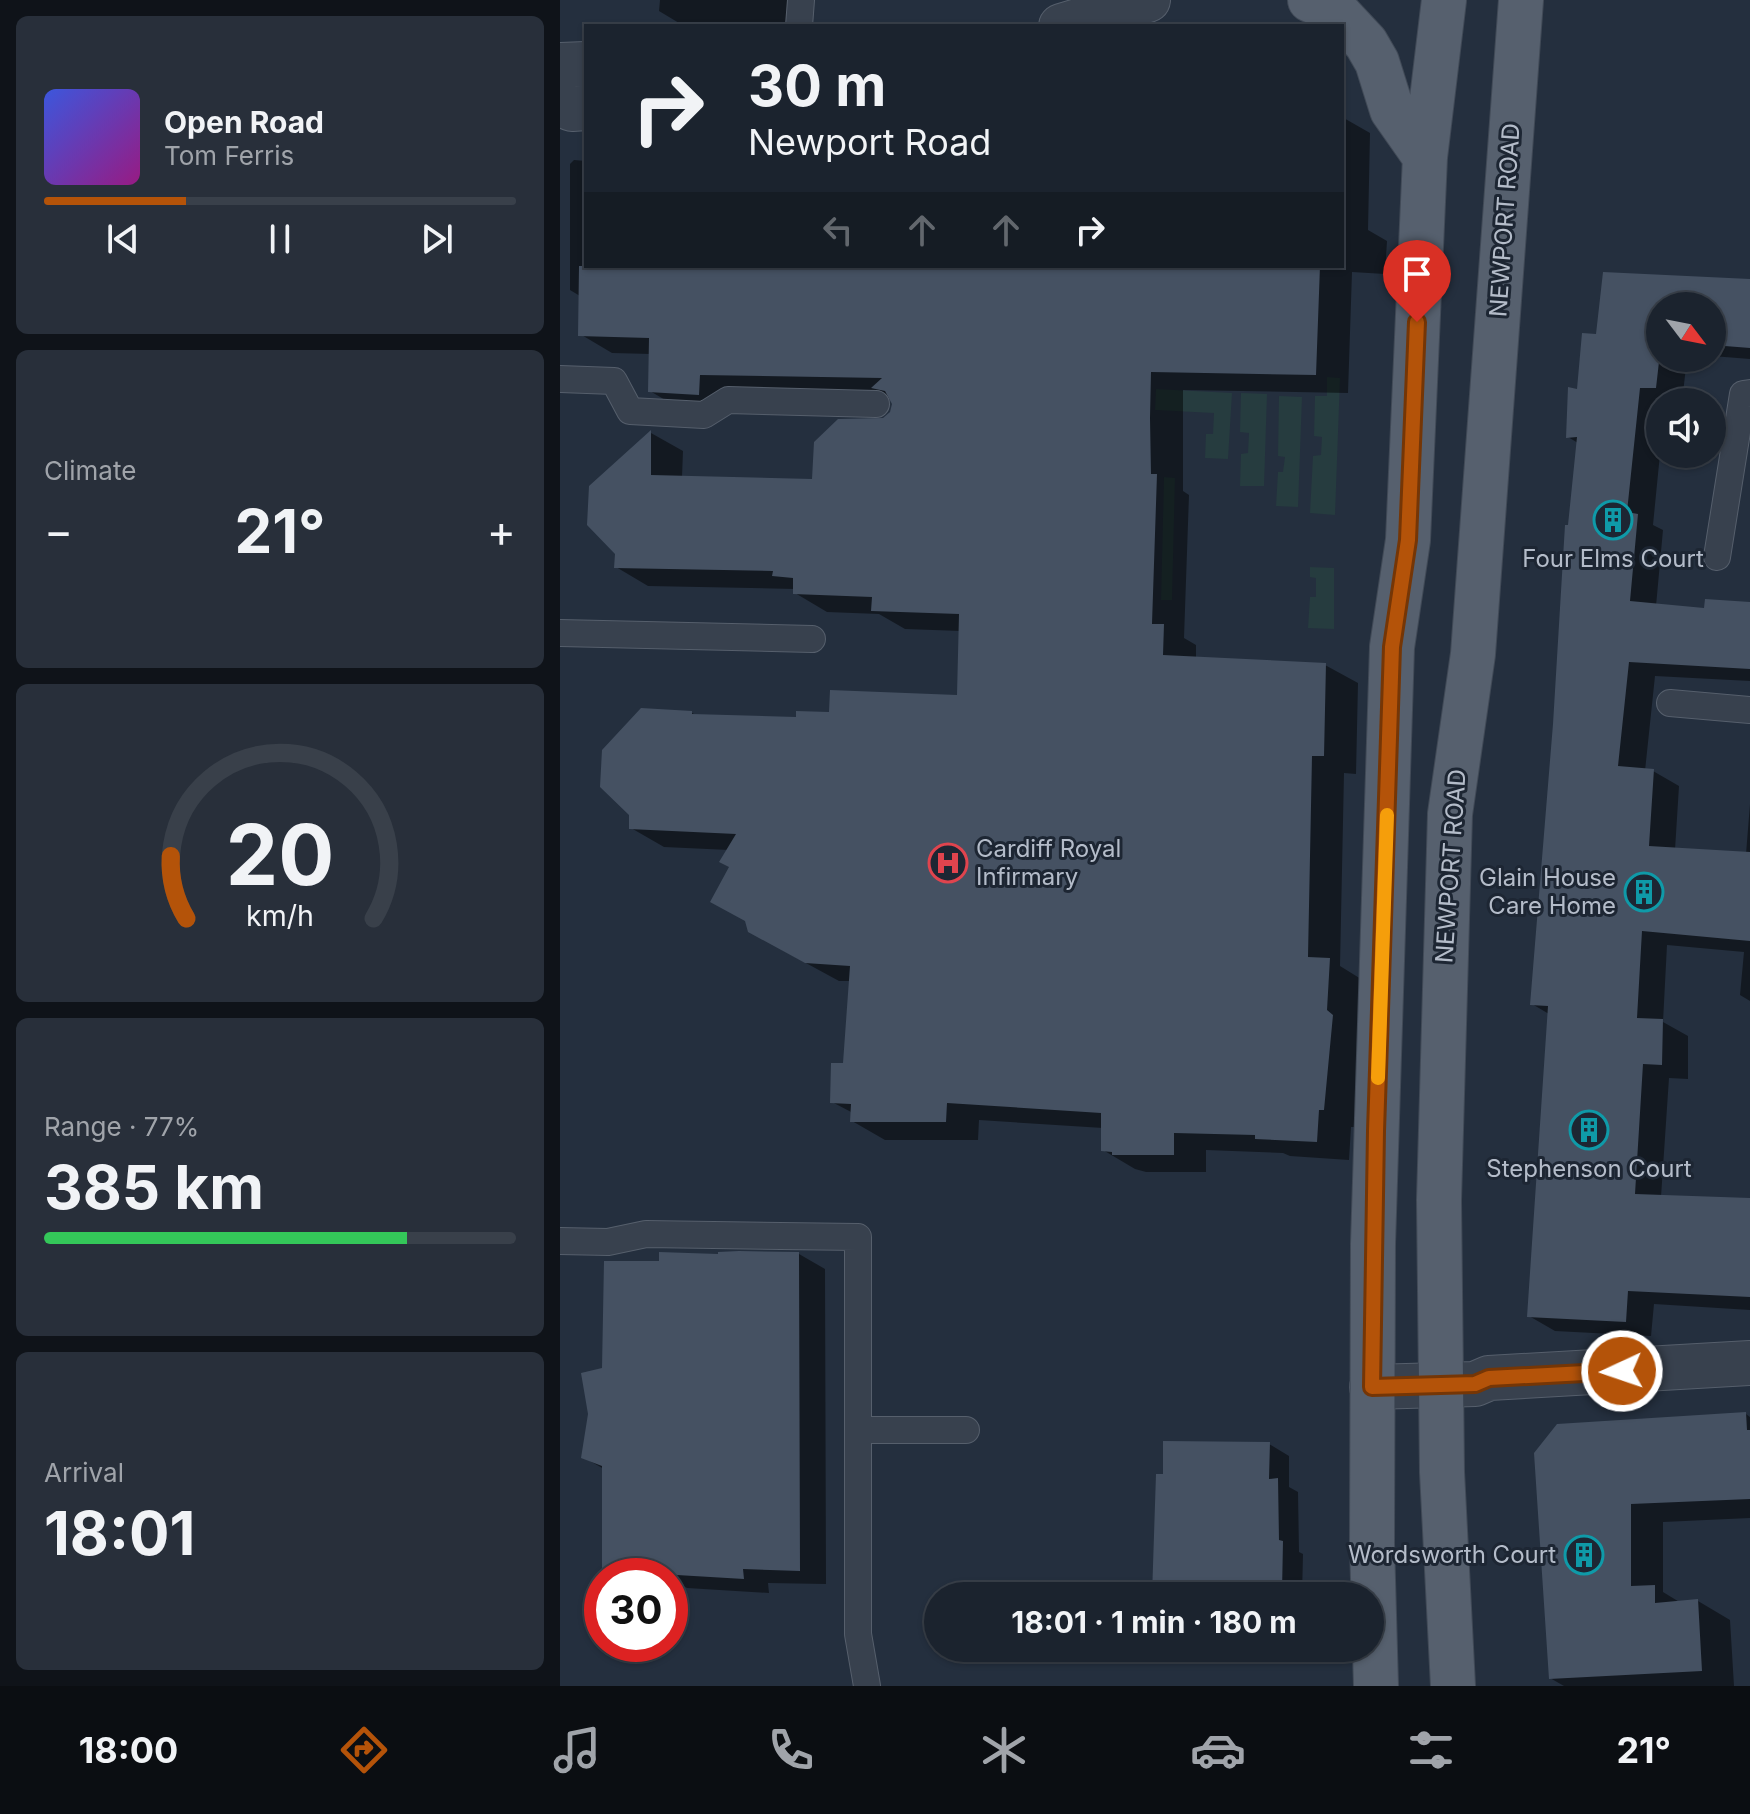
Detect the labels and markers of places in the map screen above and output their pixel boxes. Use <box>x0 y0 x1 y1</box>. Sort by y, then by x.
pin <box>1383 240 1451 322</box>
building icon: Four Elms Court <box>1592 499 1634 541</box>
place label: Four Elms Court <box>1522 544 1704 573</box>
place label: Cardiff Royal Infirmary <box>976 834 1121 891</box>
hospital icon: Cardiff Royal Infirmary <box>927 842 969 884</box>
place label: Glain House Care Home <box>1479 863 1616 920</box>
building icon: Glain House Care Home <box>1623 871 1665 913</box>
building icon: Stephenson Court <box>1568 1109 1610 1151</box>
place label: Stephenson Court <box>1486 1154 1692 1183</box>
building icon: Wordsworth Court <box>1563 1534 1605 1576</box>
place label: Wordsworth Court <box>1348 1540 1556 1569</box>

